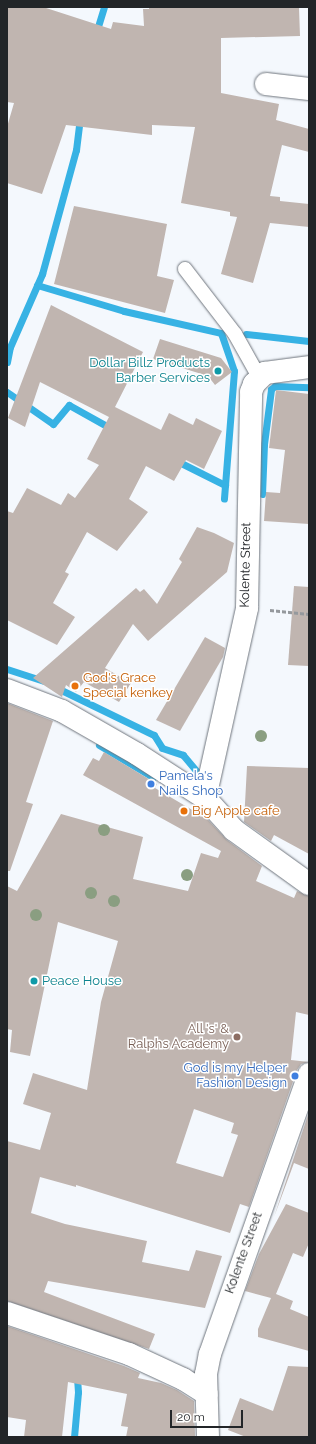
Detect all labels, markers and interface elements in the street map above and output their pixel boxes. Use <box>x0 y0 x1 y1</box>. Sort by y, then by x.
place label: Dollar Billz Products Barber Services <box>89 356 210 387</box>
marker: Dollar Billz Products Barber Services <box>213 366 223 376</box>
street label: Kolente Street <box>237 522 255 608</box>
place label: God's Grace Special kenkey <box>83 671 173 702</box>
marker: God's Grace Special kenkey <box>70 681 80 691</box>
place label: Pamela's Nails Shop <box>159 769 223 800</box>
marker: Pamela's Nails Shop <box>146 779 156 789</box>
place label: Big Apple cafe <box>192 803 280 819</box>
marker: Big Apple cafe <box>179 806 189 816</box>
place label: Peace House <box>42 973 122 989</box>
marker: Peace House <box>29 976 39 986</box>
place label: All 's' & Ralphs Academy <box>127 1022 229 1053</box>
marker: All 's' & Ralphs Academy <box>232 1032 242 1042</box>
place label: God is my Helper Fashion Design <box>183 1061 287 1092</box>
marker: God is my Helper Fashion Design <box>290 1071 300 1081</box>
street label: Kolente Street <box>222 1210 266 1296</box>
scale bar <box>172 1402 245 1428</box>
text: 20 m <box>177 1410 205 1424</box>

